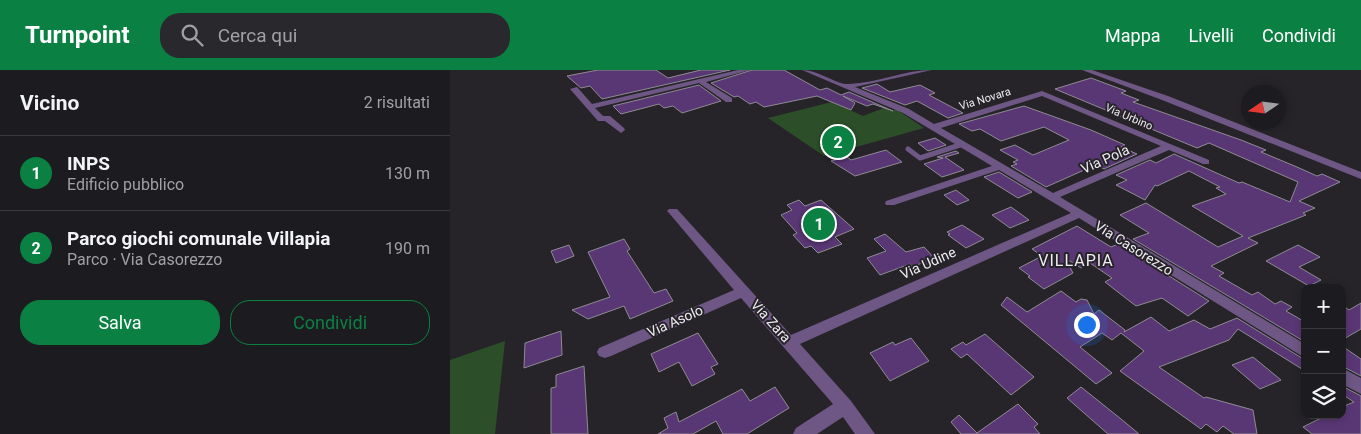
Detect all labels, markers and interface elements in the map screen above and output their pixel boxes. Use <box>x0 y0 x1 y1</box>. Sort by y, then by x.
search box <box>160 13 510 58</box>
text: Turnpoint <box>25 21 130 49</box>
icon: search <box>178 21 206 49</box>
text: Cerca qui <box>218 24 297 47</box>
text: Mappa <box>1105 25 1161 46</box>
text: Livelli <box>1189 25 1234 46</box>
text: Condividi <box>1262 25 1336 46</box>
street label: Via Novara <box>958 85 1012 113</box>
north arrow <box>1241 85 1286 130</box>
text: Vicino <box>20 91 79 115</box>
text: 2 risultati <box>364 93 430 112</box>
street label: Via Urbino <box>1103 101 1155 133</box>
pin: 2 <box>822 123 854 161</box>
street label: Via Pola <box>1078 141 1132 177</box>
text: INPS <box>67 152 110 175</box>
text: 1 <box>31 164 41 183</box>
text: 130 m <box>385 164 430 183</box>
text: Edificio pubblico <box>67 175 184 194</box>
pin: 1 <box>803 205 835 243</box>
street label: Via Casorezzo <box>1092 218 1176 278</box>
text: Parco giochi comunale Villapia <box>67 227 330 250</box>
text: 2 <box>31 239 41 258</box>
text: 190 m <box>385 239 430 258</box>
street label: Via Udine <box>898 244 958 282</box>
text: Parco · Via Casorezzo <box>67 250 222 269</box>
district label: VILLAPIA <box>1038 251 1114 270</box>
map controls <box>1301 284 1346 419</box>
button: + <box>1301 284 1346 329</box>
street label: Via Zara <box>748 297 794 345</box>
button: Salva <box>20 300 220 345</box>
button: Condividi <box>230 300 430 345</box>
street label: Via Asolo <box>645 302 705 340</box>
your location <box>1074 312 1100 338</box>
button: − <box>1301 329 1346 374</box>
button: layers <box>1301 374 1346 419</box>

